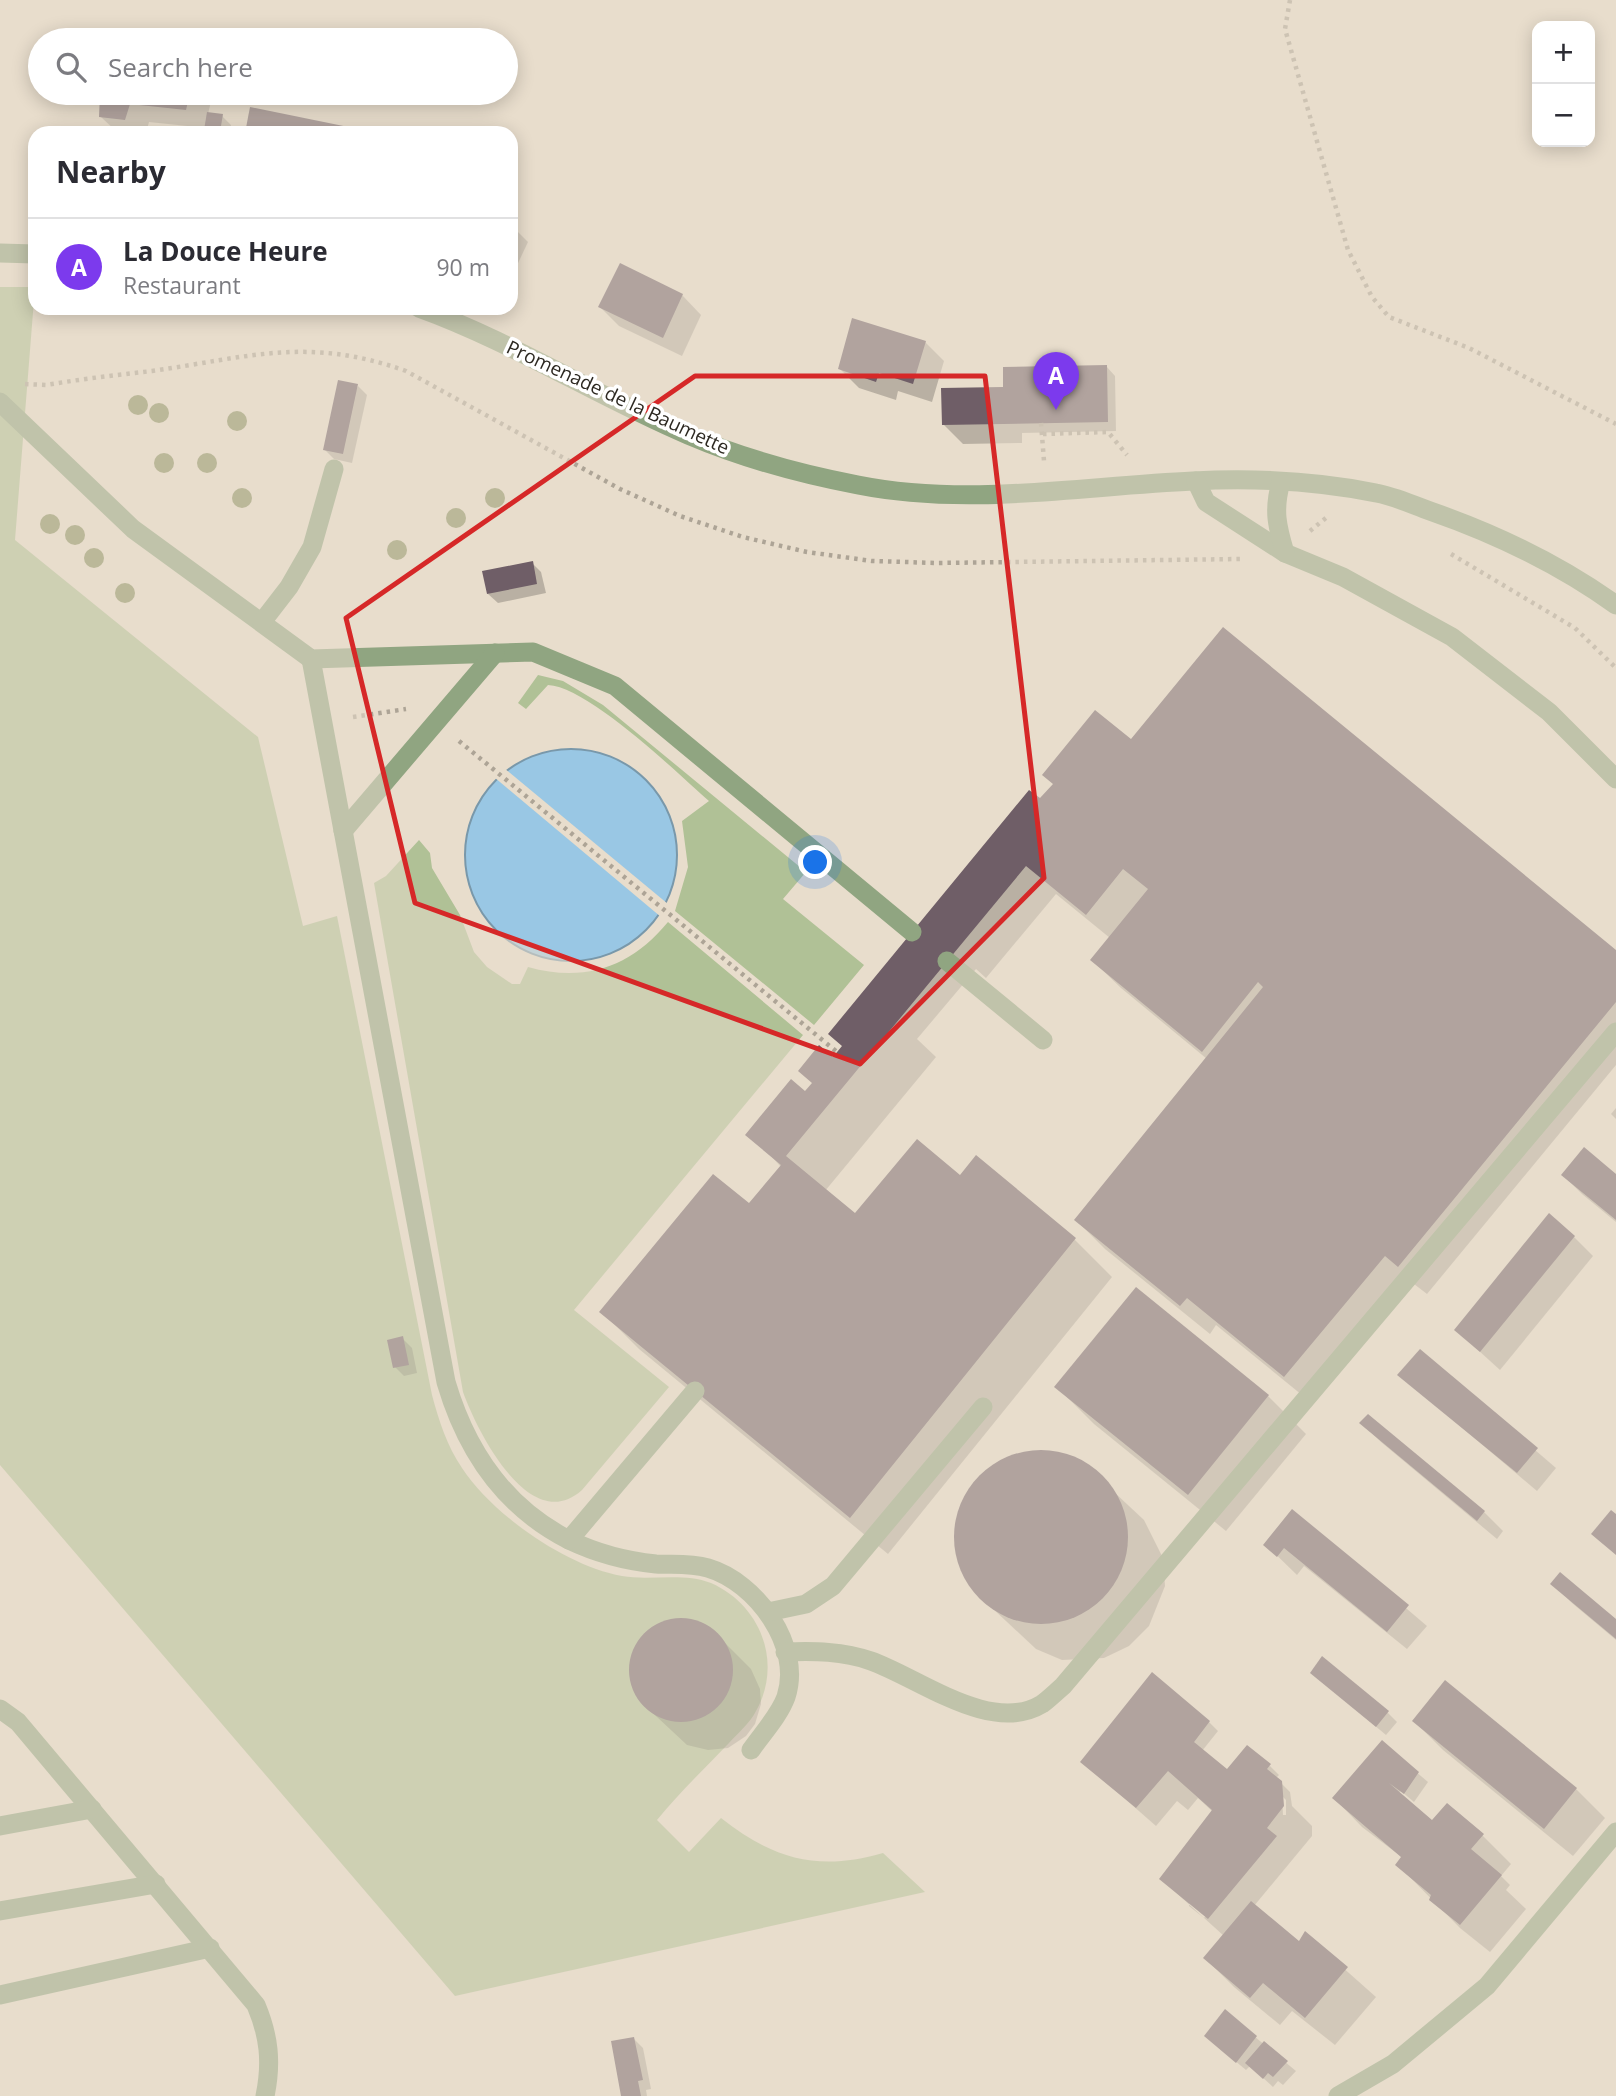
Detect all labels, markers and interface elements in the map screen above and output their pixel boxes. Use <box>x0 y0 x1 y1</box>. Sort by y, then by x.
map controls <box>1532 21 1595 147</box>
button: + <box>1532 21 1595 84</box>
search box <box>28 28 518 105</box>
icon: search <box>52 48 90 86</box>
text: Search here <box>108 49 253 85</box>
button: − <box>1532 84 1595 147</box>
text: Nearby <box>56 151 166 192</box>
text: La Douce Heure <box>123 233 328 269</box>
text: A <box>71 251 87 283</box>
text: 90 m <box>436 251 490 283</box>
text: Restaurant <box>123 269 241 301</box>
street label: Promenade de la Baumette <box>502 334 734 460</box>
pin: A <box>1033 352 1079 410</box>
your location <box>798 845 832 879</box>

